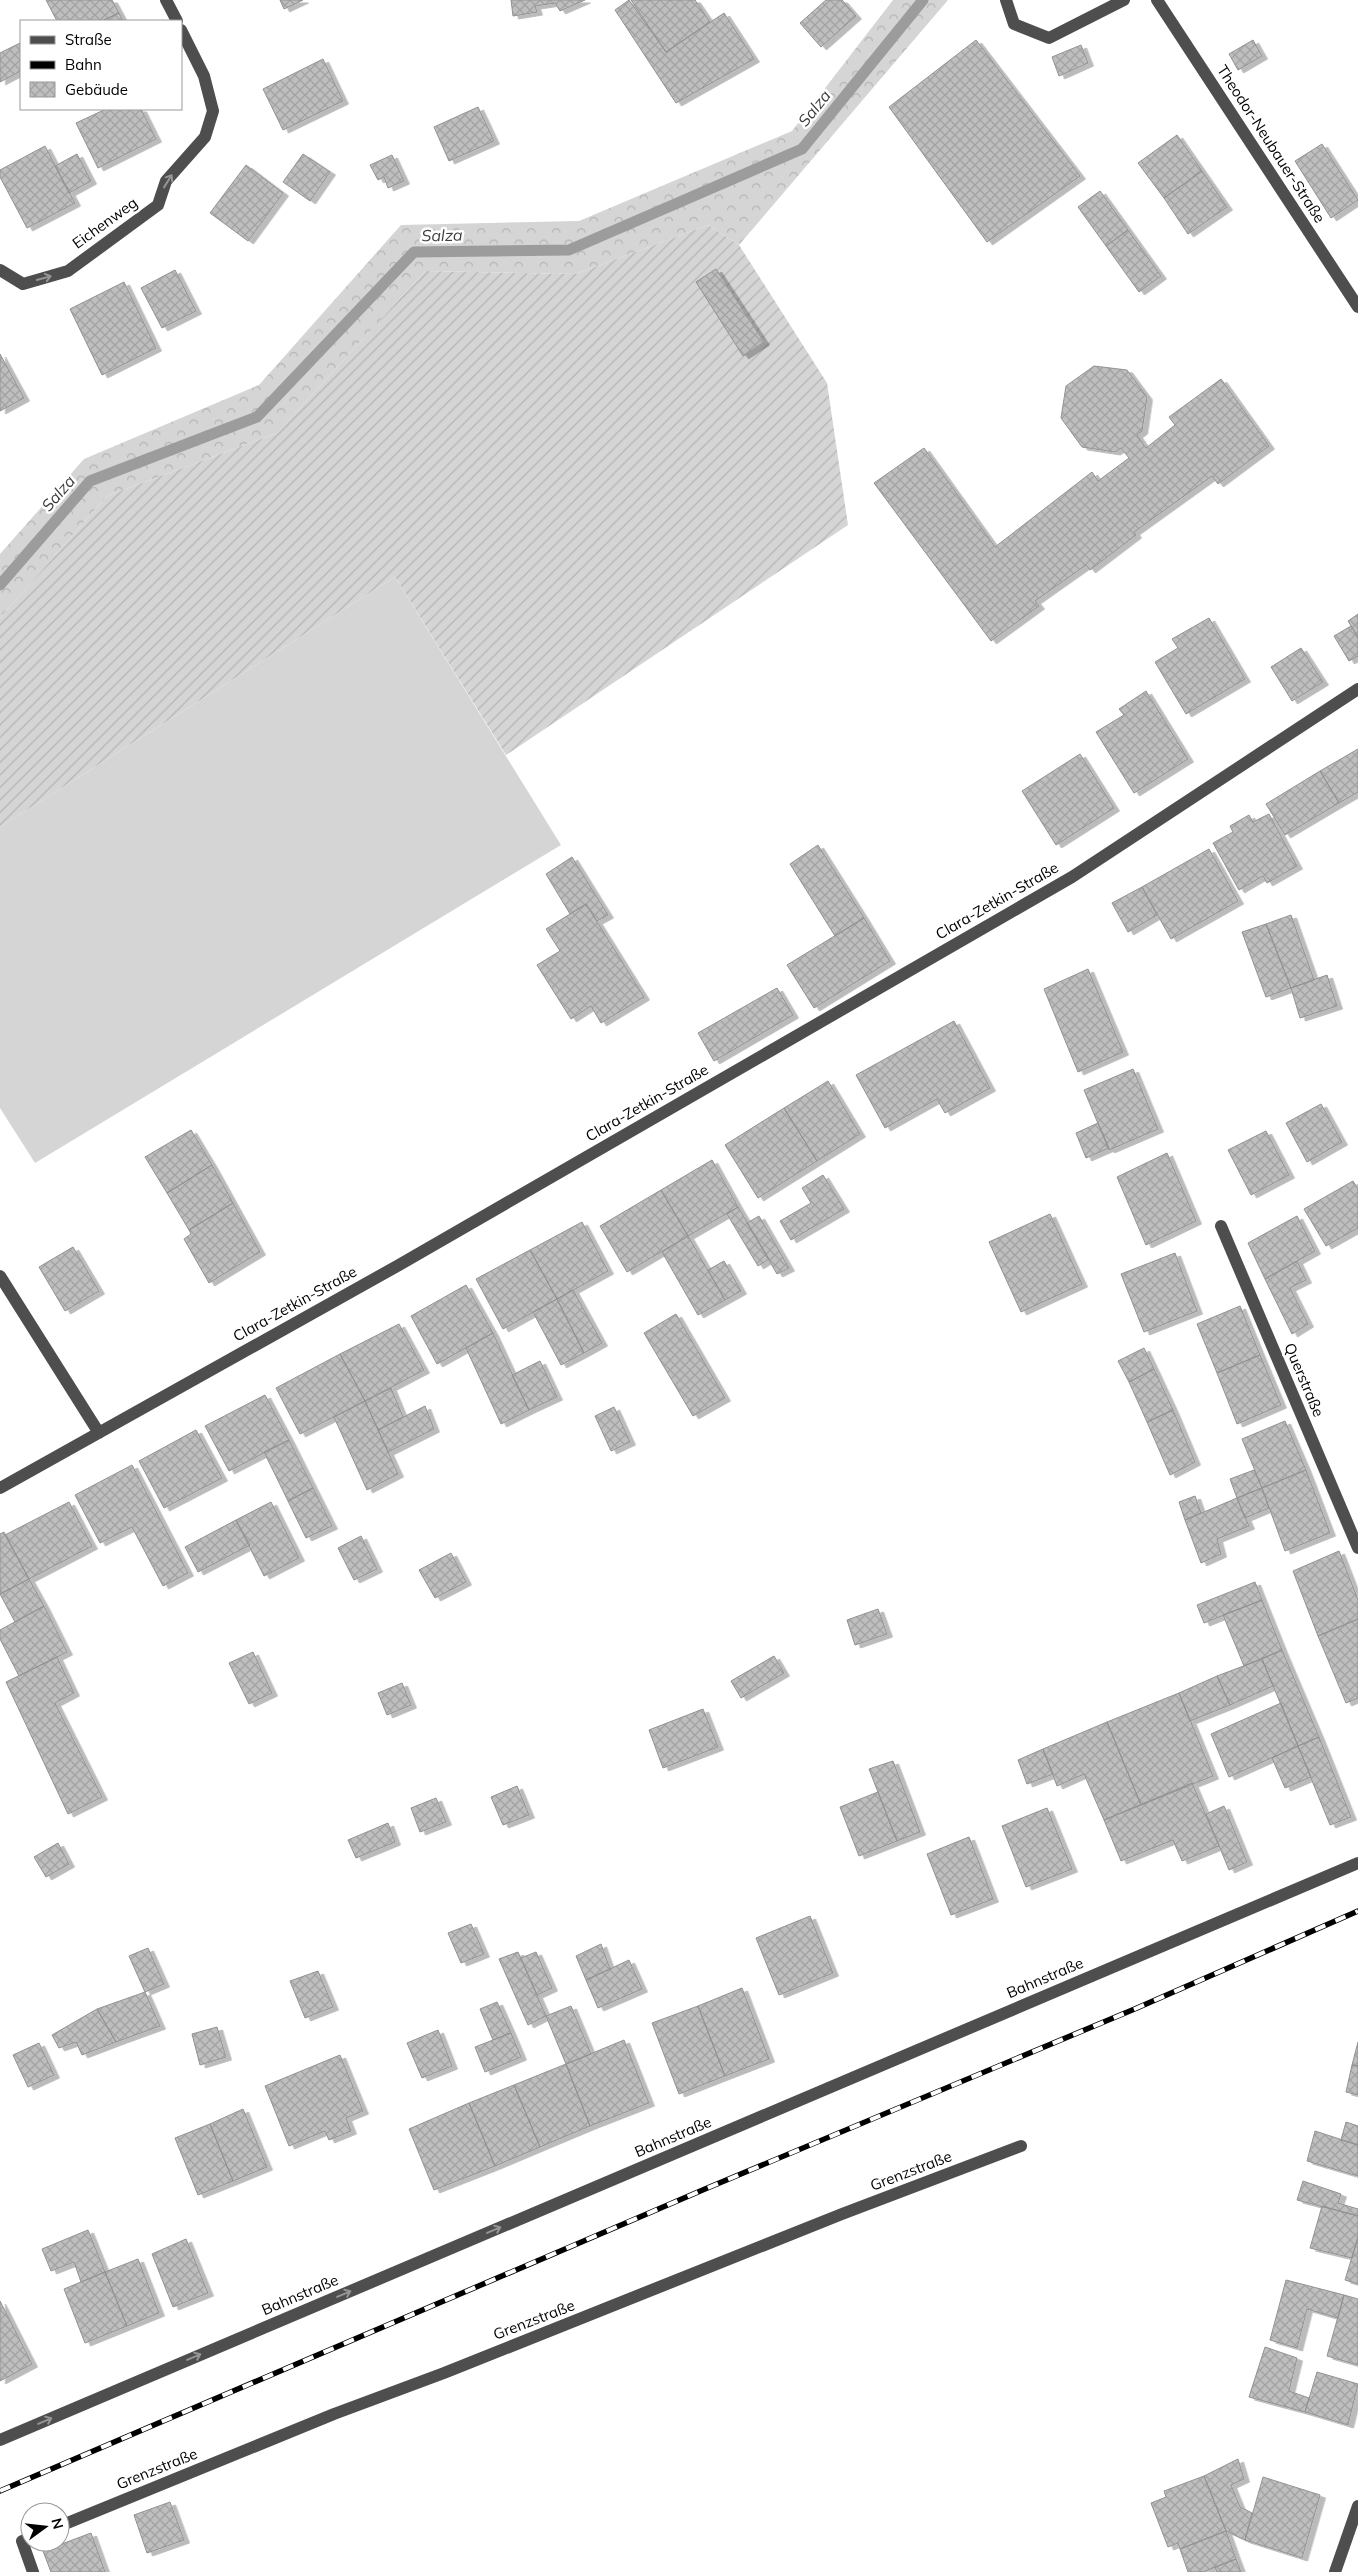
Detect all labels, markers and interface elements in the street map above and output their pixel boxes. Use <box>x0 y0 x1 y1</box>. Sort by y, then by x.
legend <box>20 20 182 110</box>
text: Straße <box>65 30 112 49</box>
text: Bahn <box>65 55 102 74</box>
street label: Theodor-Neubauer-Straße <box>1213 61 1330 226</box>
text: Gebäude <box>65 80 128 99</box>
water label: Salza <box>793 85 835 130</box>
one-way arrow <box>162 174 173 188</box>
street label: Eichenweg <box>69 193 141 253</box>
water label: Salza <box>421 225 463 245</box>
one-way arrow <box>36 272 52 282</box>
water label: Salza <box>37 471 79 515</box>
street label: Clara-Zetkin-Straße <box>932 858 1061 943</box>
street label: Clara-Zetkin-Straße <box>582 1060 711 1145</box>
street label: Clara-Zetkin-Straße <box>230 1262 360 1345</box>
street label: Querstraße <box>1280 1340 1329 1420</box>
street label: Bahnstraße <box>1004 1953 1086 2002</box>
street label: Bahnstraße <box>632 2112 714 2161</box>
street label: Grenzstraße <box>867 2146 954 2195</box>
one-way arrow <box>486 2225 501 2235</box>
street label: Bahnstraße <box>259 2270 341 2319</box>
one-way arrow <box>336 2288 351 2298</box>
street label: Grenzstraße <box>490 2295 577 2344</box>
one-way arrow <box>186 2352 201 2362</box>
one-way arrow <box>37 2415 52 2425</box>
street label: Grenzstraße <box>114 2444 200 2493</box>
north arrow <box>20 2502 70 2552</box>
text: N <box>47 2516 68 2531</box>

